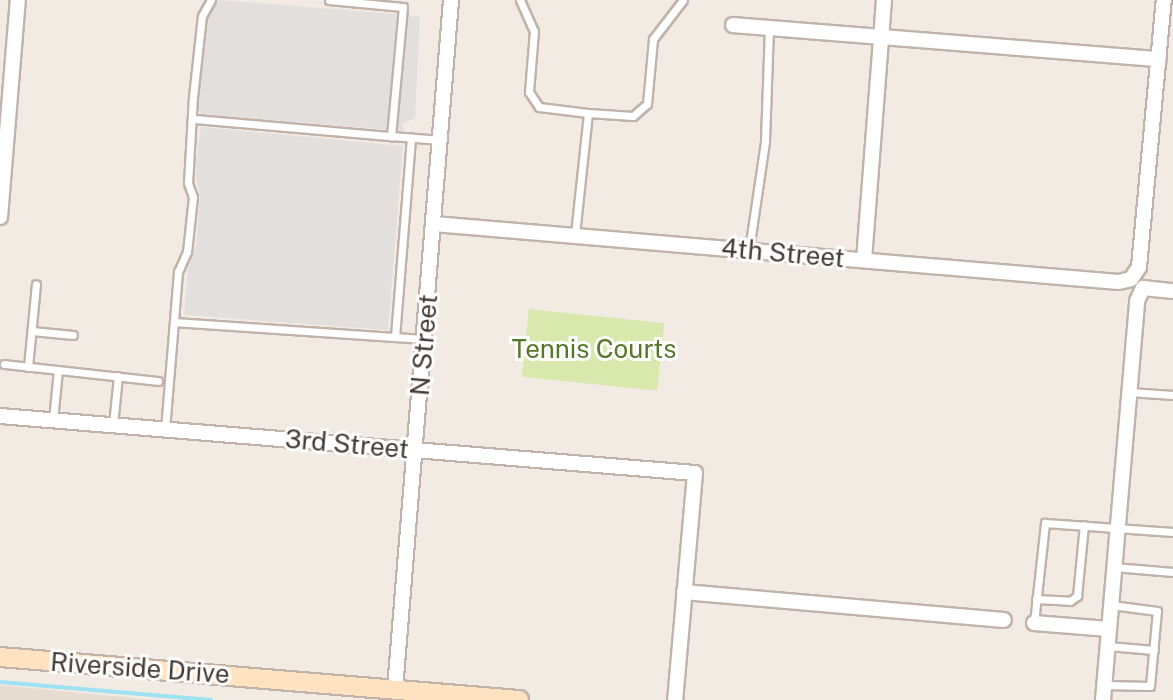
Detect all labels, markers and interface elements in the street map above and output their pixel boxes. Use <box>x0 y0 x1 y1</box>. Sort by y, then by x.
street label: 4th Street <box>720 232 846 274</box>
street label: N Street <box>404 293 444 397</box>
park label: Tennis Courts <box>511 333 677 365</box>
street label: 3rd Street <box>284 423 410 465</box>
street label: Riverside Drive <box>49 646 231 690</box>

